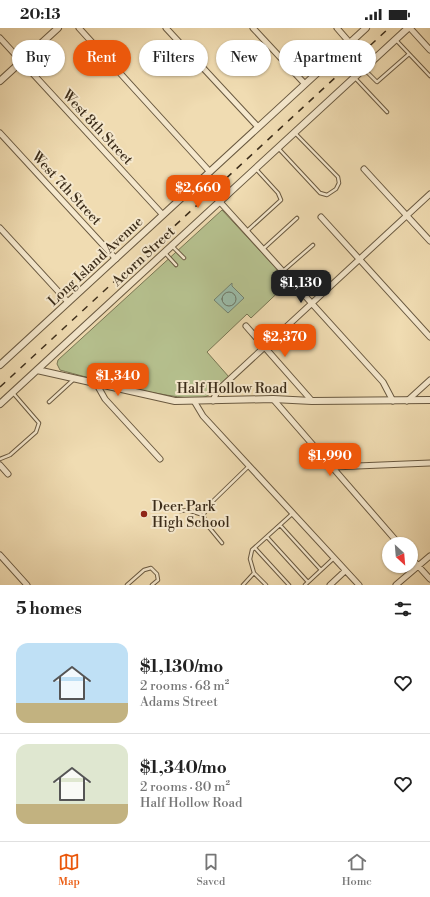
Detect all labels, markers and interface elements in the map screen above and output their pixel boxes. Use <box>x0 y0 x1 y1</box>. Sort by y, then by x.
text: 20:13 <box>20 5 61 24</box>
chip: Buy <box>12 40 65 76</box>
chip: Rent <box>73 40 131 76</box>
chip: Filters <box>139 40 208 76</box>
chip: New <box>216 40 271 76</box>
chip: Apartment <box>279 40 376 76</box>
street label: West 8th Street <box>57 86 137 169</box>
street label: West 7th Street <box>27 147 105 229</box>
pin: $2,660 <box>165 175 231 209</box>
text: $2,660 <box>175 180 221 196</box>
street label: Long Island Avenue <box>44 213 147 310</box>
street label: Acorn Street <box>108 223 179 291</box>
pin: $1,130 <box>268 270 334 304</box>
text: $1,130 <box>280 275 322 291</box>
pin: $2,370 <box>252 324 318 358</box>
text: $2,370 <box>263 329 307 345</box>
pin: $1,340 <box>85 363 151 397</box>
text: $1,340 <box>96 368 140 384</box>
street label: Half Hollow Road <box>177 380 287 398</box>
pin: $1,990 <box>297 443 363 477</box>
text: $1,990 <box>308 448 352 464</box>
place label: Deer Park High School <box>152 498 230 532</box>
marker: Deer Park High School <box>139 509 149 519</box>
north arrow <box>382 537 418 573</box>
map controls <box>382 537 418 573</box>
text: 5 homes <box>16 598 82 620</box>
icon: filters <box>392 598 414 620</box>
text: $1,130/mo <box>140 656 223 678</box>
icon: home <box>48 659 96 707</box>
icon: heart <box>392 672 414 694</box>
text: 2 rooms · 68 m² <box>140 678 229 694</box>
text: Adams Street <box>140 694 218 710</box>
text: $1,340/mo <box>140 757 227 779</box>
icon: home <box>48 760 96 808</box>
icon: heart <box>392 773 414 795</box>
text: 2 rooms · 80 m² <box>140 779 230 795</box>
text: Half Hollow Road <box>140 795 242 811</box>
tab: Map <box>58 851 80 889</box>
tab: Saved <box>196 851 225 889</box>
tab: Home <box>342 851 372 889</box>

